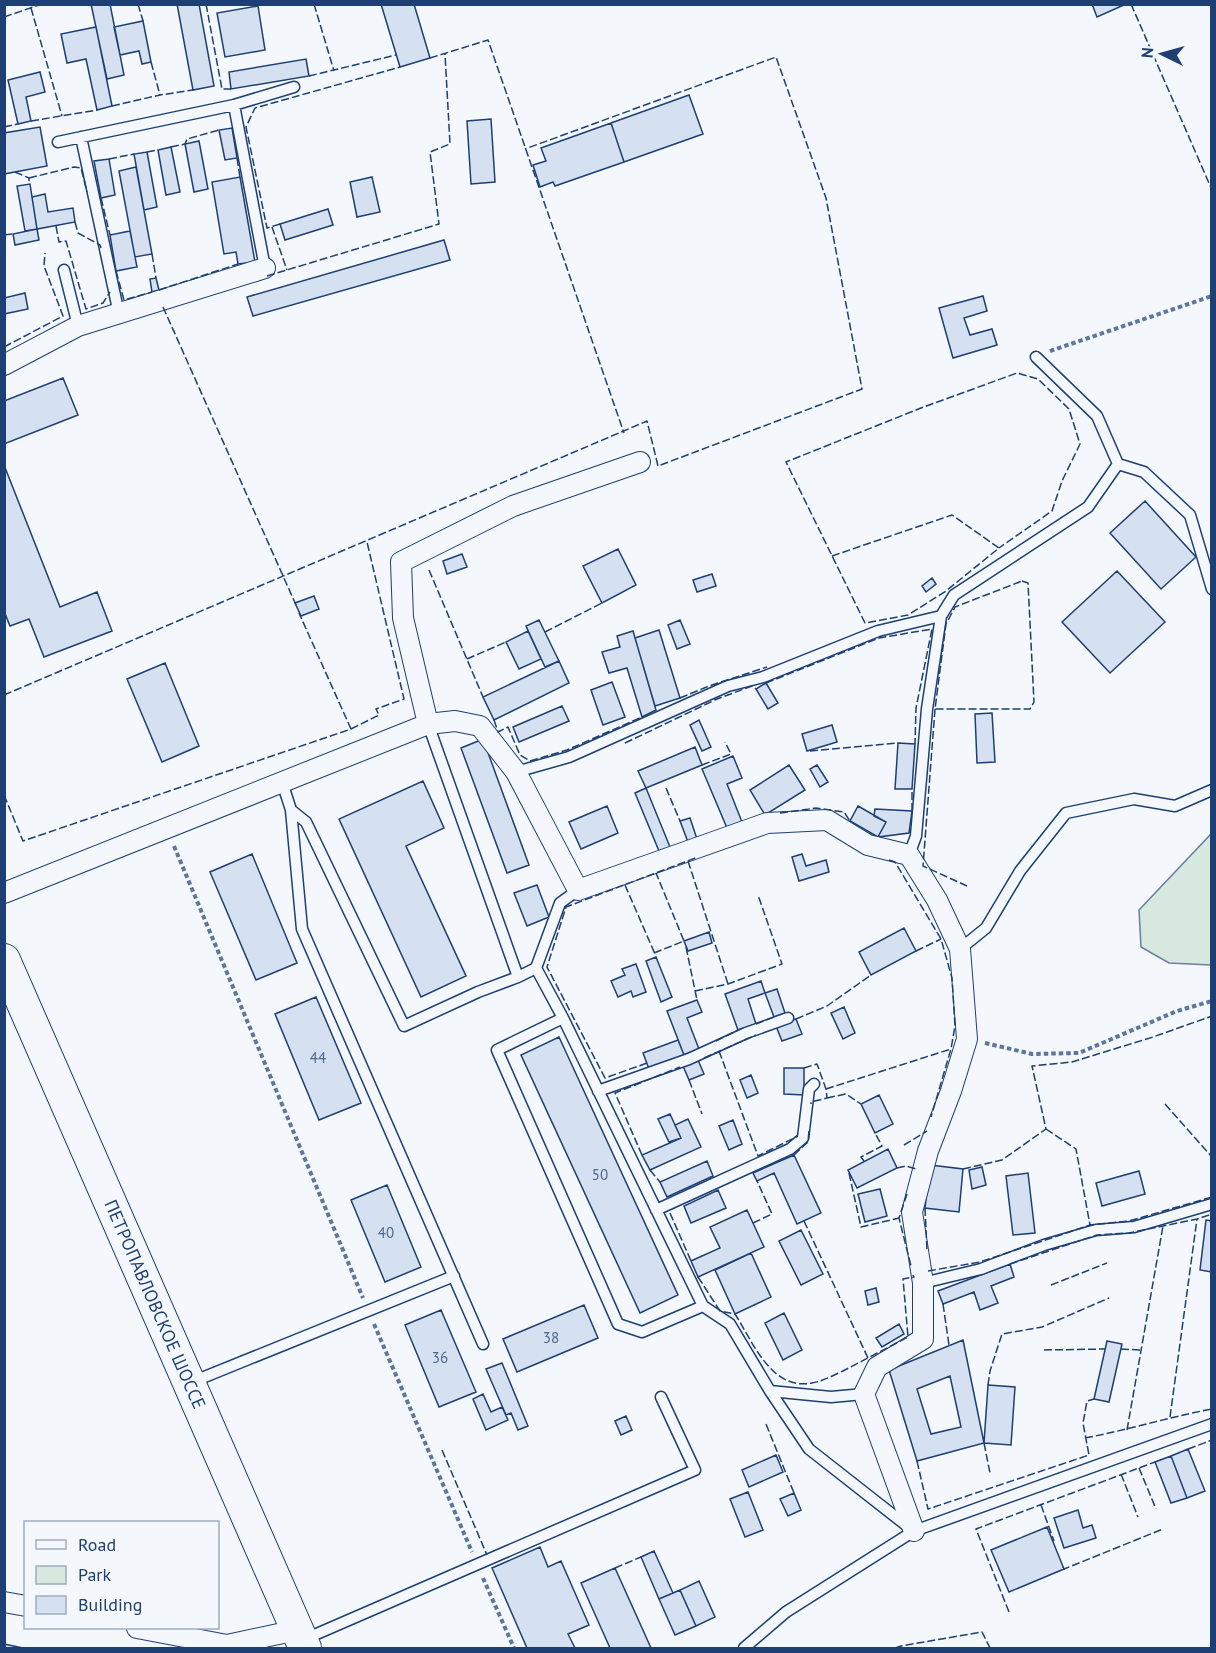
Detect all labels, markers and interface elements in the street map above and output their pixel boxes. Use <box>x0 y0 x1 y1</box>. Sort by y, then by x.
north arrow <box>1132 24 1192 84</box>
text: N <box>1137 47 1157 59</box>
house number: 44 <box>310 1048 326 1067</box>
house number: 50 <box>592 1165 608 1184</box>
street label: ПЕТРОПАВЛОВСКОЕ ШОССЕ <box>99 1196 211 1412</box>
house number: 40 <box>378 1223 394 1242</box>
house number: 38 <box>543 1328 559 1347</box>
house number: 36 <box>432 1348 448 1367</box>
legend <box>24 1521 219 1629</box>
text: Road <box>78 1533 116 1556</box>
text: Park <box>78 1563 111 1586</box>
text: Building <box>78 1593 142 1616</box>

